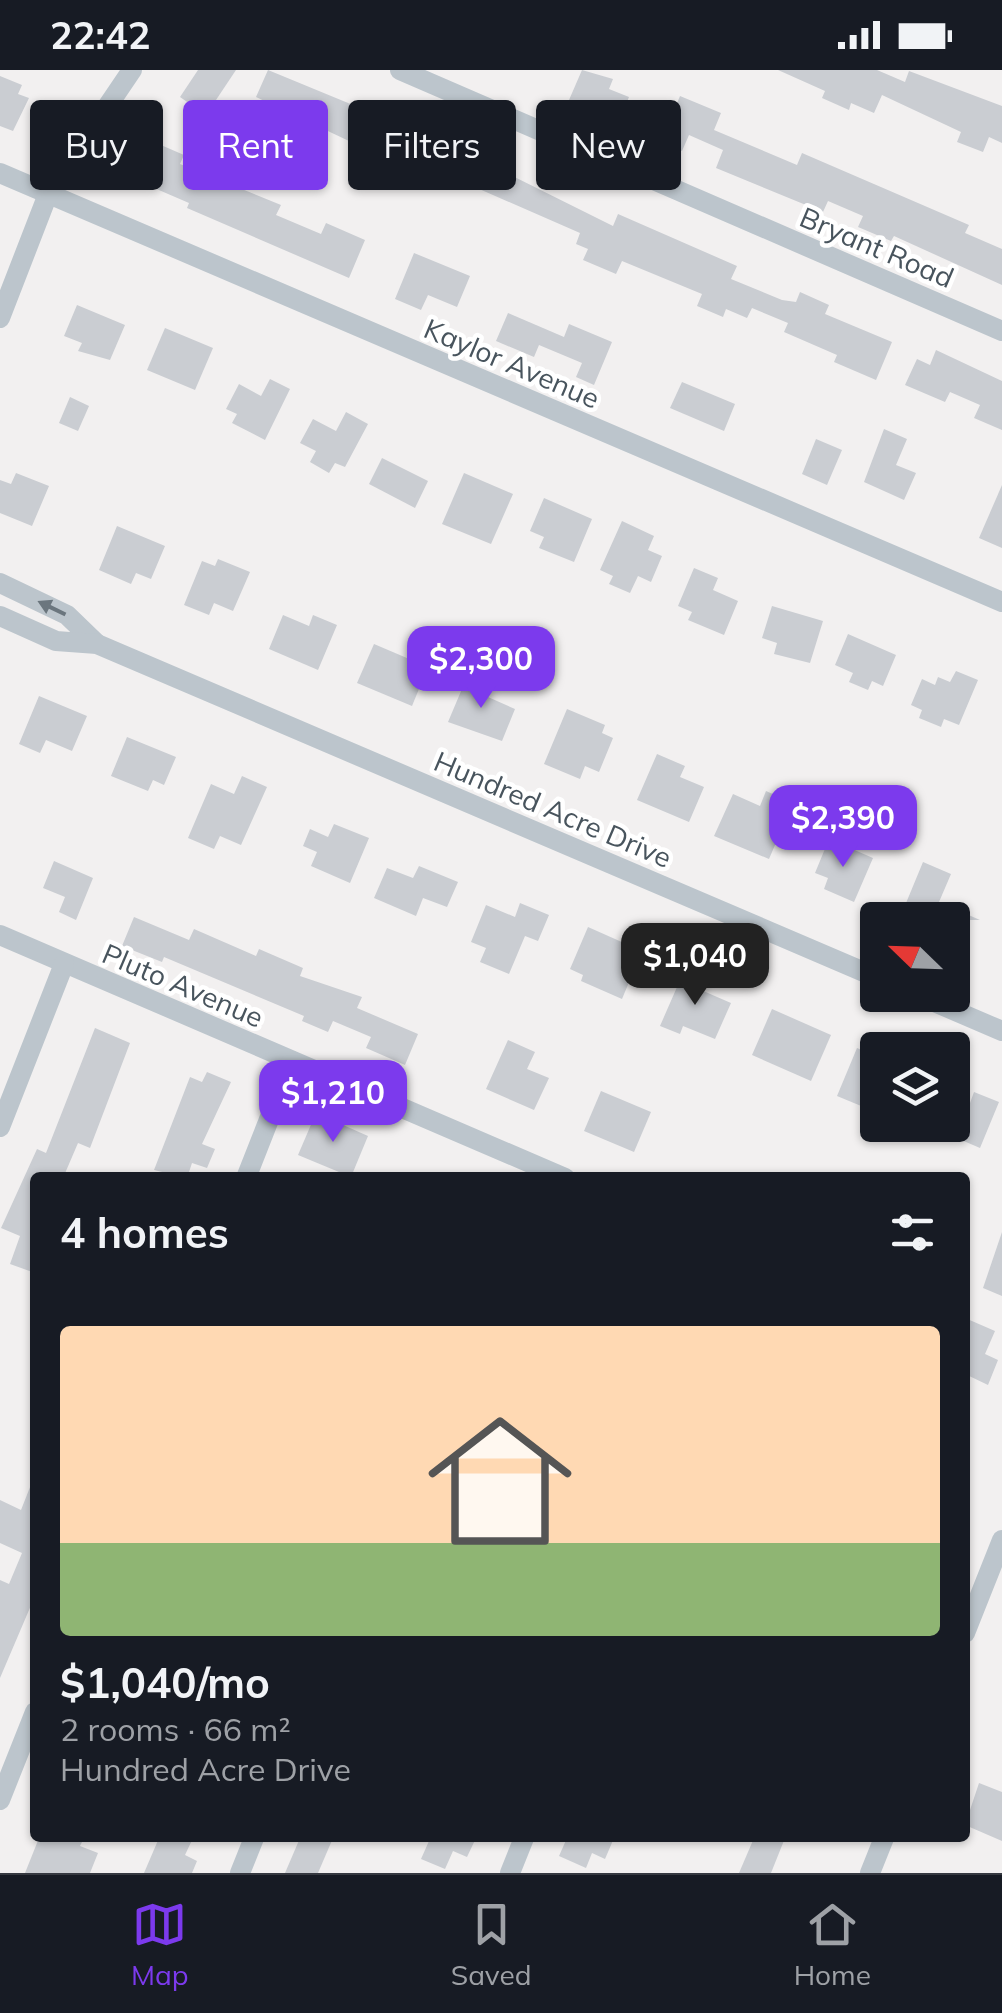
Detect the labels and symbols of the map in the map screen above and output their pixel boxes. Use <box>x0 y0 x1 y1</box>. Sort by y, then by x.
street label: Bryant Road <box>795 199 959 295</box>
street label: Kaylor Avenue <box>419 310 605 416</box>
one-way arrow <box>37 599 66 616</box>
pin: $2,300 <box>400 626 562 711</box>
street label: Hundred Acre Drive <box>429 743 677 875</box>
pin: $2,390 <box>762 785 924 870</box>
north arrow <box>860 902 970 1012</box>
pin: $1,040 <box>614 923 776 1008</box>
street label: Pluto Avenue <box>97 935 269 1035</box>
pin: $1,210 <box>252 1060 414 1145</box>

